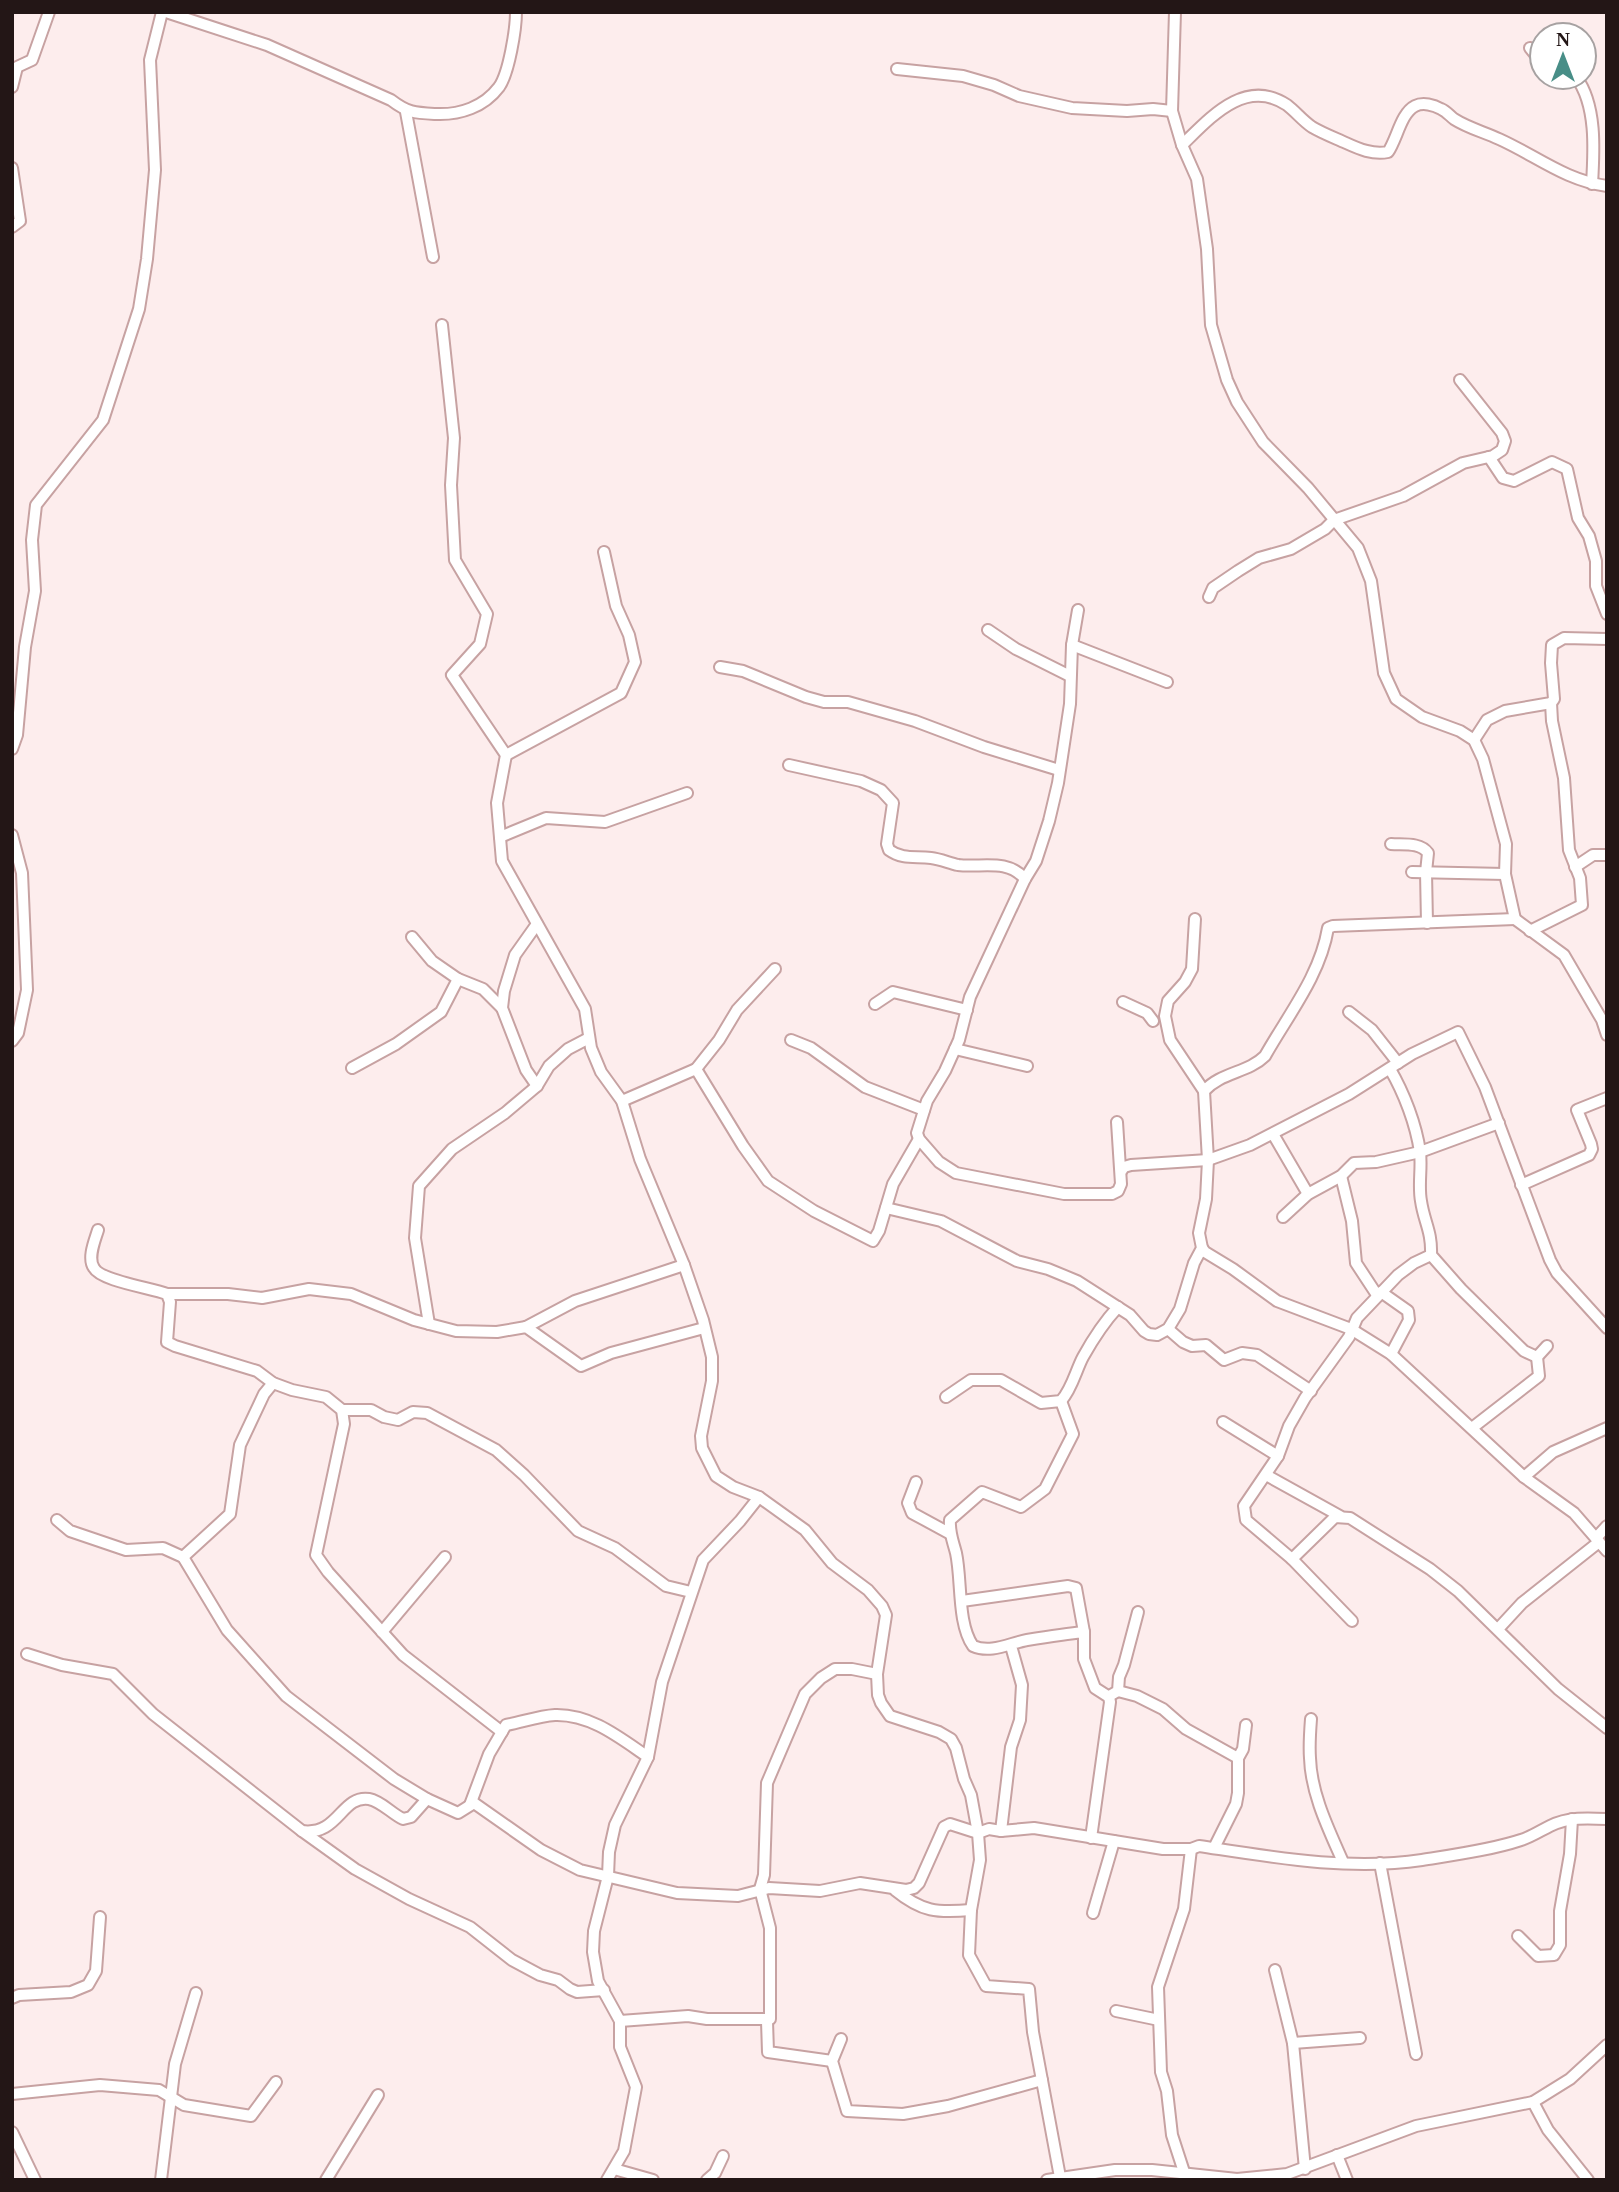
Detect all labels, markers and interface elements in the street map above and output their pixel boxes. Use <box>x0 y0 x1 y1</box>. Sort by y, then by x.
north arrow <box>1528 21 1598 91</box>
text: N <box>1556 29 1570 50</box>

